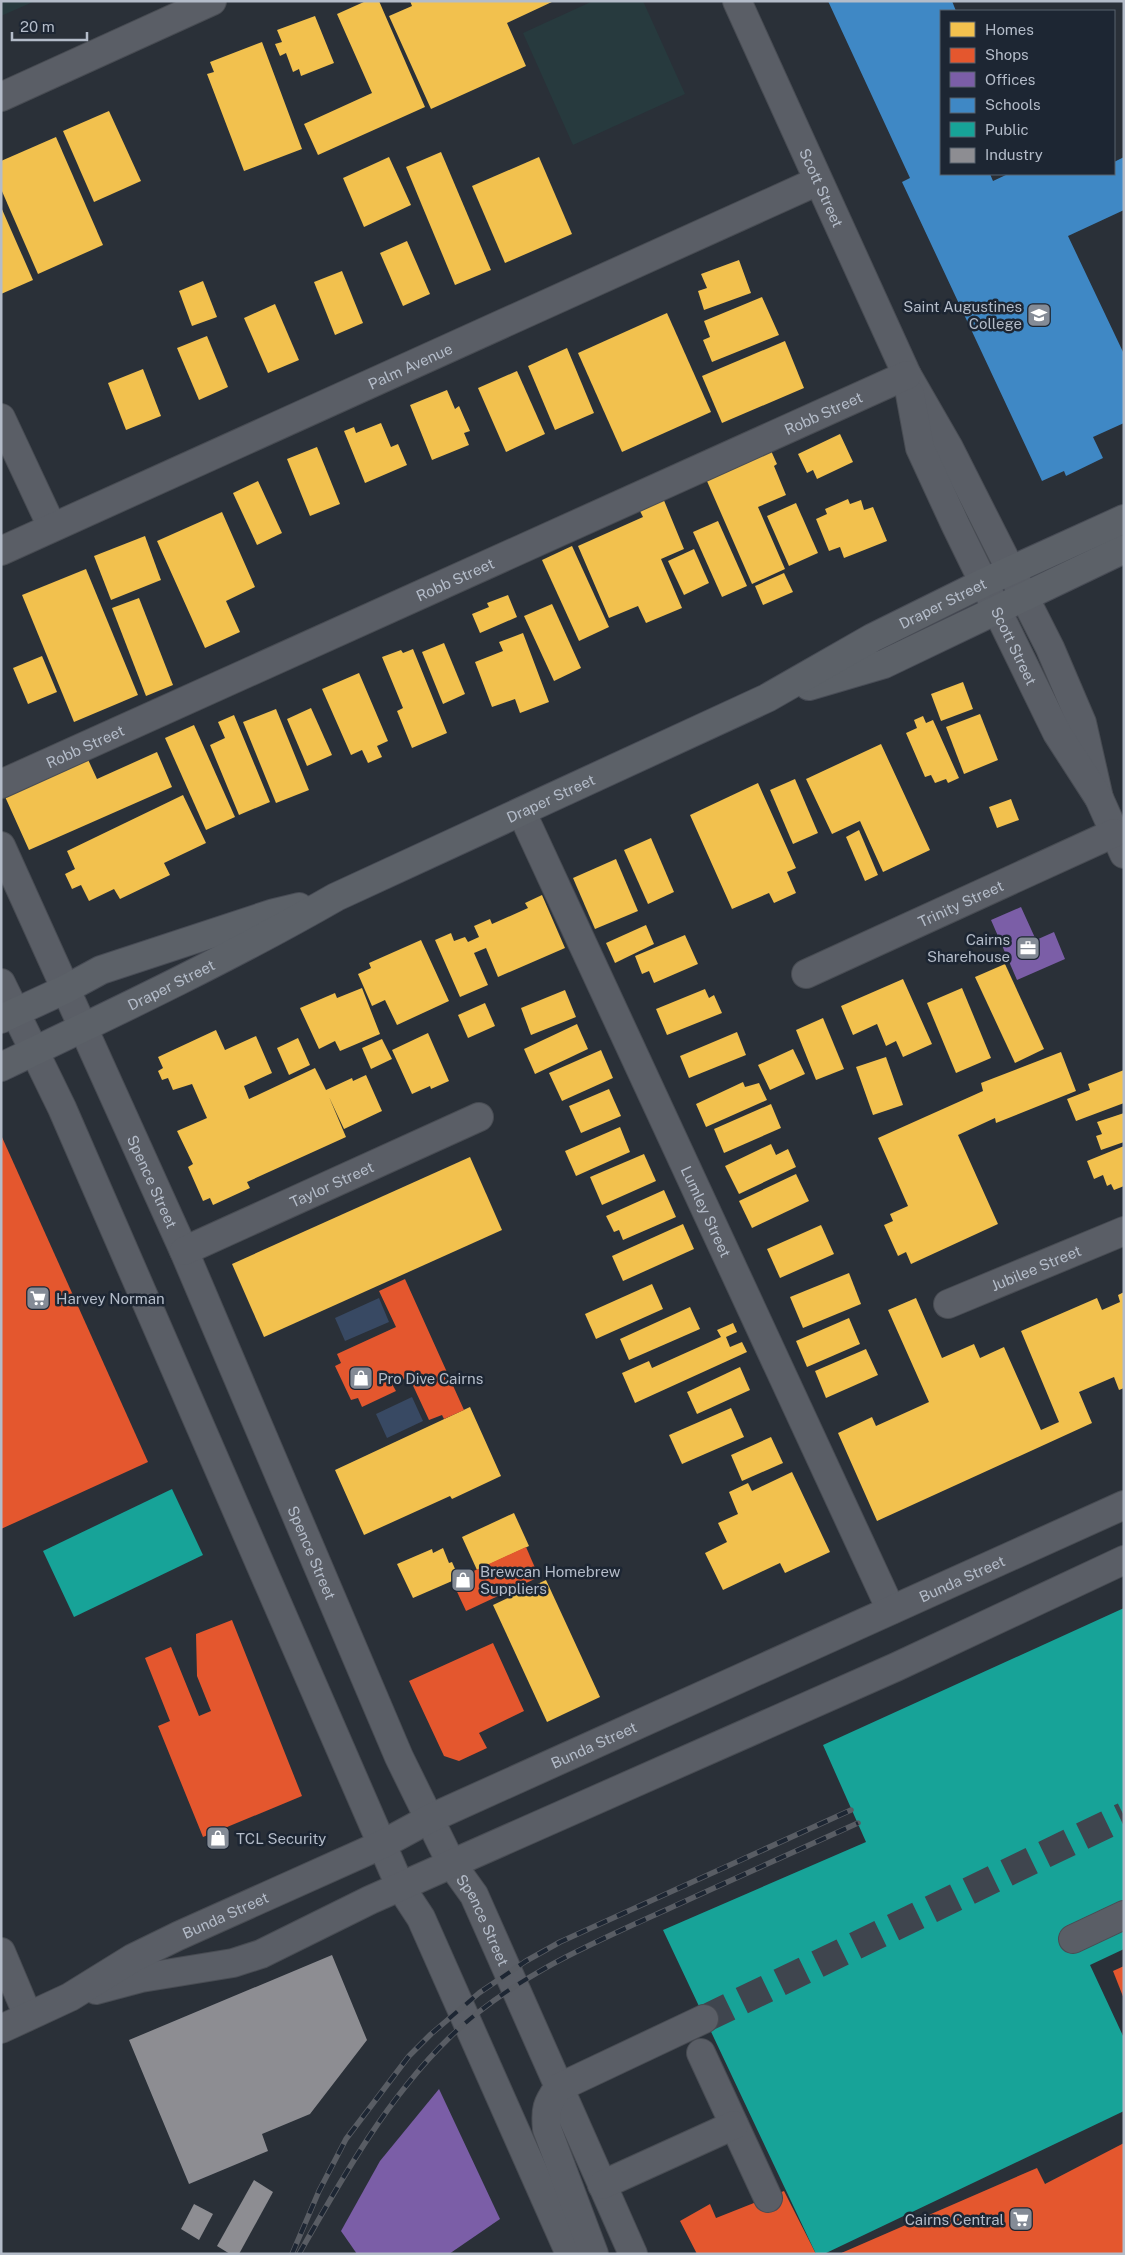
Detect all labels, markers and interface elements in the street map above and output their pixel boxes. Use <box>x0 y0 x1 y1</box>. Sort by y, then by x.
scale bar <box>12 10 88 42</box>
legend <box>940 10 1115 175</box>
text: 20 m <box>20 18 55 35</box>
text: Homes <box>985 21 1034 38</box>
text: Shops <box>985 46 1029 63</box>
text: Offices <box>985 71 1035 88</box>
text: Schools <box>985 96 1041 113</box>
text: Public <box>985 121 1029 138</box>
street label: Scott Street <box>797 146 847 230</box>
text: Industry <box>985 146 1043 163</box>
place label: Saint Augustines College <box>903 298 1022 332</box>
school or university icon: Saint Augustines College <box>1026 302 1052 328</box>
street label: Palm Avenue <box>365 339 455 392</box>
street label: Robb Street <box>781 388 865 438</box>
street label: Robb Street <box>413 554 497 604</box>
street label: Draper Street <box>896 574 989 632</box>
street label: Scott Street <box>988 604 1041 688</box>
street label: Robb Street <box>43 721 127 771</box>
street label: Draper Street <box>504 770 597 826</box>
street label: Trinity Street <box>915 876 1006 930</box>
place label: Cairns Sharehouse <box>927 931 1010 965</box>
office icon: Cairns Sharehouse <box>1015 935 1041 961</box>
street label: Draper Street <box>125 956 218 1013</box>
street label: Spence Street <box>124 1132 181 1231</box>
street label: Taylor Street <box>287 1158 376 1210</box>
street label: Lumley Street <box>678 1163 735 1260</box>
street label: Jubilee Street <box>988 1241 1083 1294</box>
supermarket icon: Harvey Norman <box>25 1285 51 1311</box>
place label: Harvey Norman <box>56 1290 165 1307</box>
shop icon: Pro Dive Cairns <box>348 1365 374 1391</box>
place label: Pro Dive Cairns <box>378 1370 483 1387</box>
street label: Spence Street <box>285 1503 340 1602</box>
street label: Bunda Street <box>916 1551 1008 1605</box>
place label: Brewcan Homebrew Suppliers <box>480 1563 621 1597</box>
shop icon: Brewcan Homebrew Suppliers <box>450 1567 476 1593</box>
street label: Bunda Street <box>548 1718 639 1771</box>
shop icon: TCL Security <box>205 1825 231 1851</box>
place label: TCL Security <box>236 1830 326 1847</box>
street label: Spence Street <box>453 1871 513 1968</box>
street label: Bunda Street <box>180 1888 271 1941</box>
supermarket icon: Cairns Central <box>1008 2206 1034 2232</box>
place label: Cairns Central <box>905 2211 1004 2228</box>

